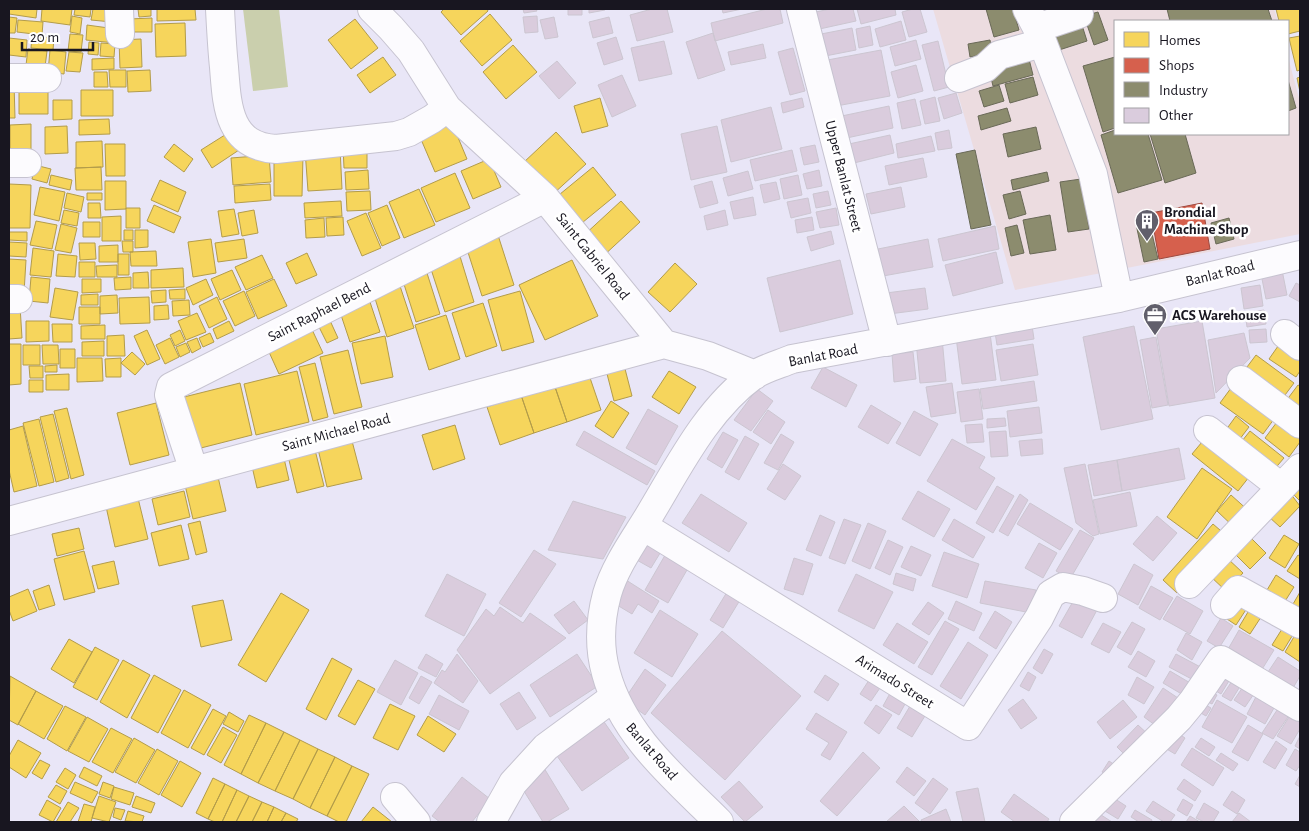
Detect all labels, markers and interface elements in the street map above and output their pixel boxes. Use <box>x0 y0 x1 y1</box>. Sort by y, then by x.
scale bar <box>22 20 94 52</box>
legend <box>1114 20 1289 135</box>
text: 20 m <box>30 30 59 45</box>
text: Homes <box>1159 33 1201 48</box>
text: Shops <box>1159 58 1194 73</box>
text: Industry <box>1159 83 1208 98</box>
text: Other <box>1159 108 1193 123</box>
street label: Upper Banlat Street <box>822 119 865 234</box>
place label: Brondial Machine Shop <box>1164 205 1249 237</box>
building icon: Brondial Machine Shop <box>1134 208 1160 242</box>
street label: Saint Gabriel Road <box>553 210 632 303</box>
street label: Banlat Road <box>1184 258 1256 289</box>
street label: Saint Raphael Bend <box>265 280 373 345</box>
office icon: ACS Warehouse <box>1142 302 1168 336</box>
place label: ACS Warehouse <box>1172 308 1266 323</box>
street label: Banlat Road <box>787 341 859 370</box>
street label: Saint Michael Road <box>280 411 392 454</box>
street label: Arimado Street <box>853 652 937 711</box>
street label: Banlat Road <box>623 720 680 783</box>

